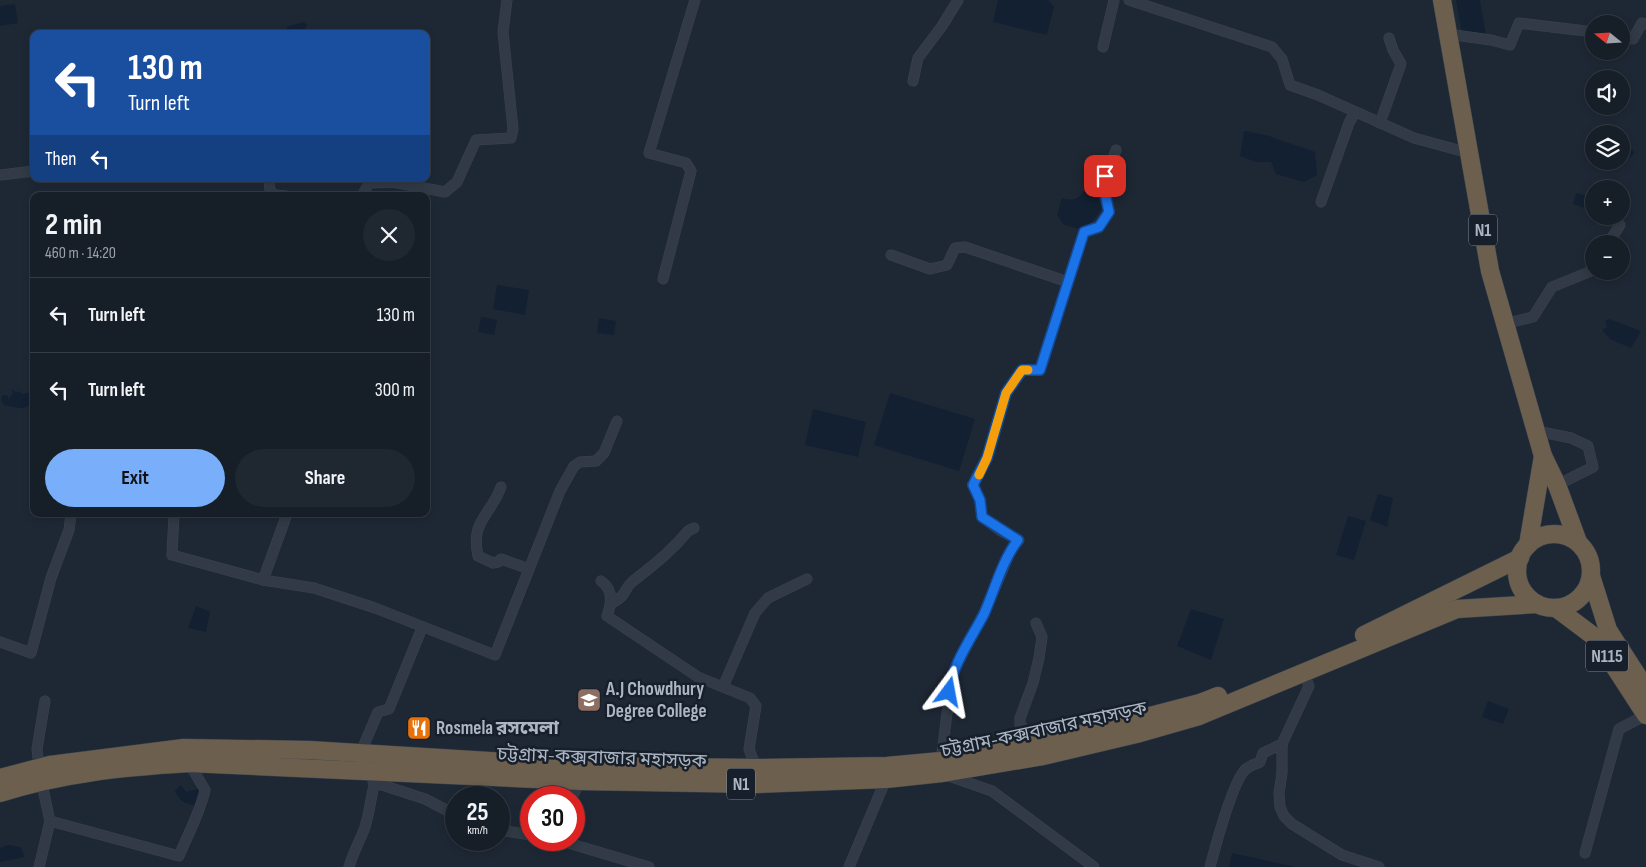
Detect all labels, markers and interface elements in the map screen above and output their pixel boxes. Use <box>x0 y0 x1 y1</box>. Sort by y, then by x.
north arrow <box>1585 15 1630 60</box>
map controls <box>1585 15 1630 280</box>
text: 130 m <box>128 47 203 90</box>
icon: left <box>45 50 110 115</box>
button: sound <box>1585 70 1630 115</box>
text: Turn left <box>128 90 190 117</box>
button: layers <box>1585 125 1630 170</box>
icon: left <box>86 145 114 173</box>
text: Then <box>45 148 76 171</box>
pin <box>1084 155 1126 197</box>
icon: arrive <box>1091 162 1119 190</box>
button: + <box>1585 180 1630 225</box>
text: 2 min <box>45 207 102 243</box>
button: close <box>363 209 415 261</box>
road number: N1 <box>1469 214 1497 246</box>
button: − <box>1585 235 1630 280</box>
text: 460 m · 14:20 <box>45 244 116 263</box>
icon: left <box>45 301 73 329</box>
text: Turn left <box>88 304 145 327</box>
text: 130 m <box>377 304 415 327</box>
icon: left <box>45 376 73 404</box>
text: Turn left <box>88 379 145 402</box>
text: 300 m <box>375 379 415 402</box>
button: Exit <box>45 449 225 507</box>
button: Share <box>235 449 415 507</box>
road number: N115 <box>1586 640 1628 671</box>
position arrow <box>922 665 974 717</box>
place label: A.J Chowdhury Degree College <box>605 678 707 723</box>
school or university icon: A.J Chowdhury Degree College <box>576 687 602 713</box>
street label: চট্টগ্রাম-কক্সবাজার মহাসড়ক <box>938 696 1150 763</box>
restaurant icon: Rosmela রসমেলা <box>406 715 432 741</box>
place label: Rosmela রসমেলা <box>436 717 559 740</box>
street label: চট্টগ্রাম-কক্সবাজার মহাসড়ক <box>496 742 708 773</box>
road number: N1 <box>727 769 755 800</box>
speed limit sign: 30 <box>520 786 585 851</box>
text: 25 <box>467 797 488 828</box>
text: km/h <box>467 823 488 838</box>

